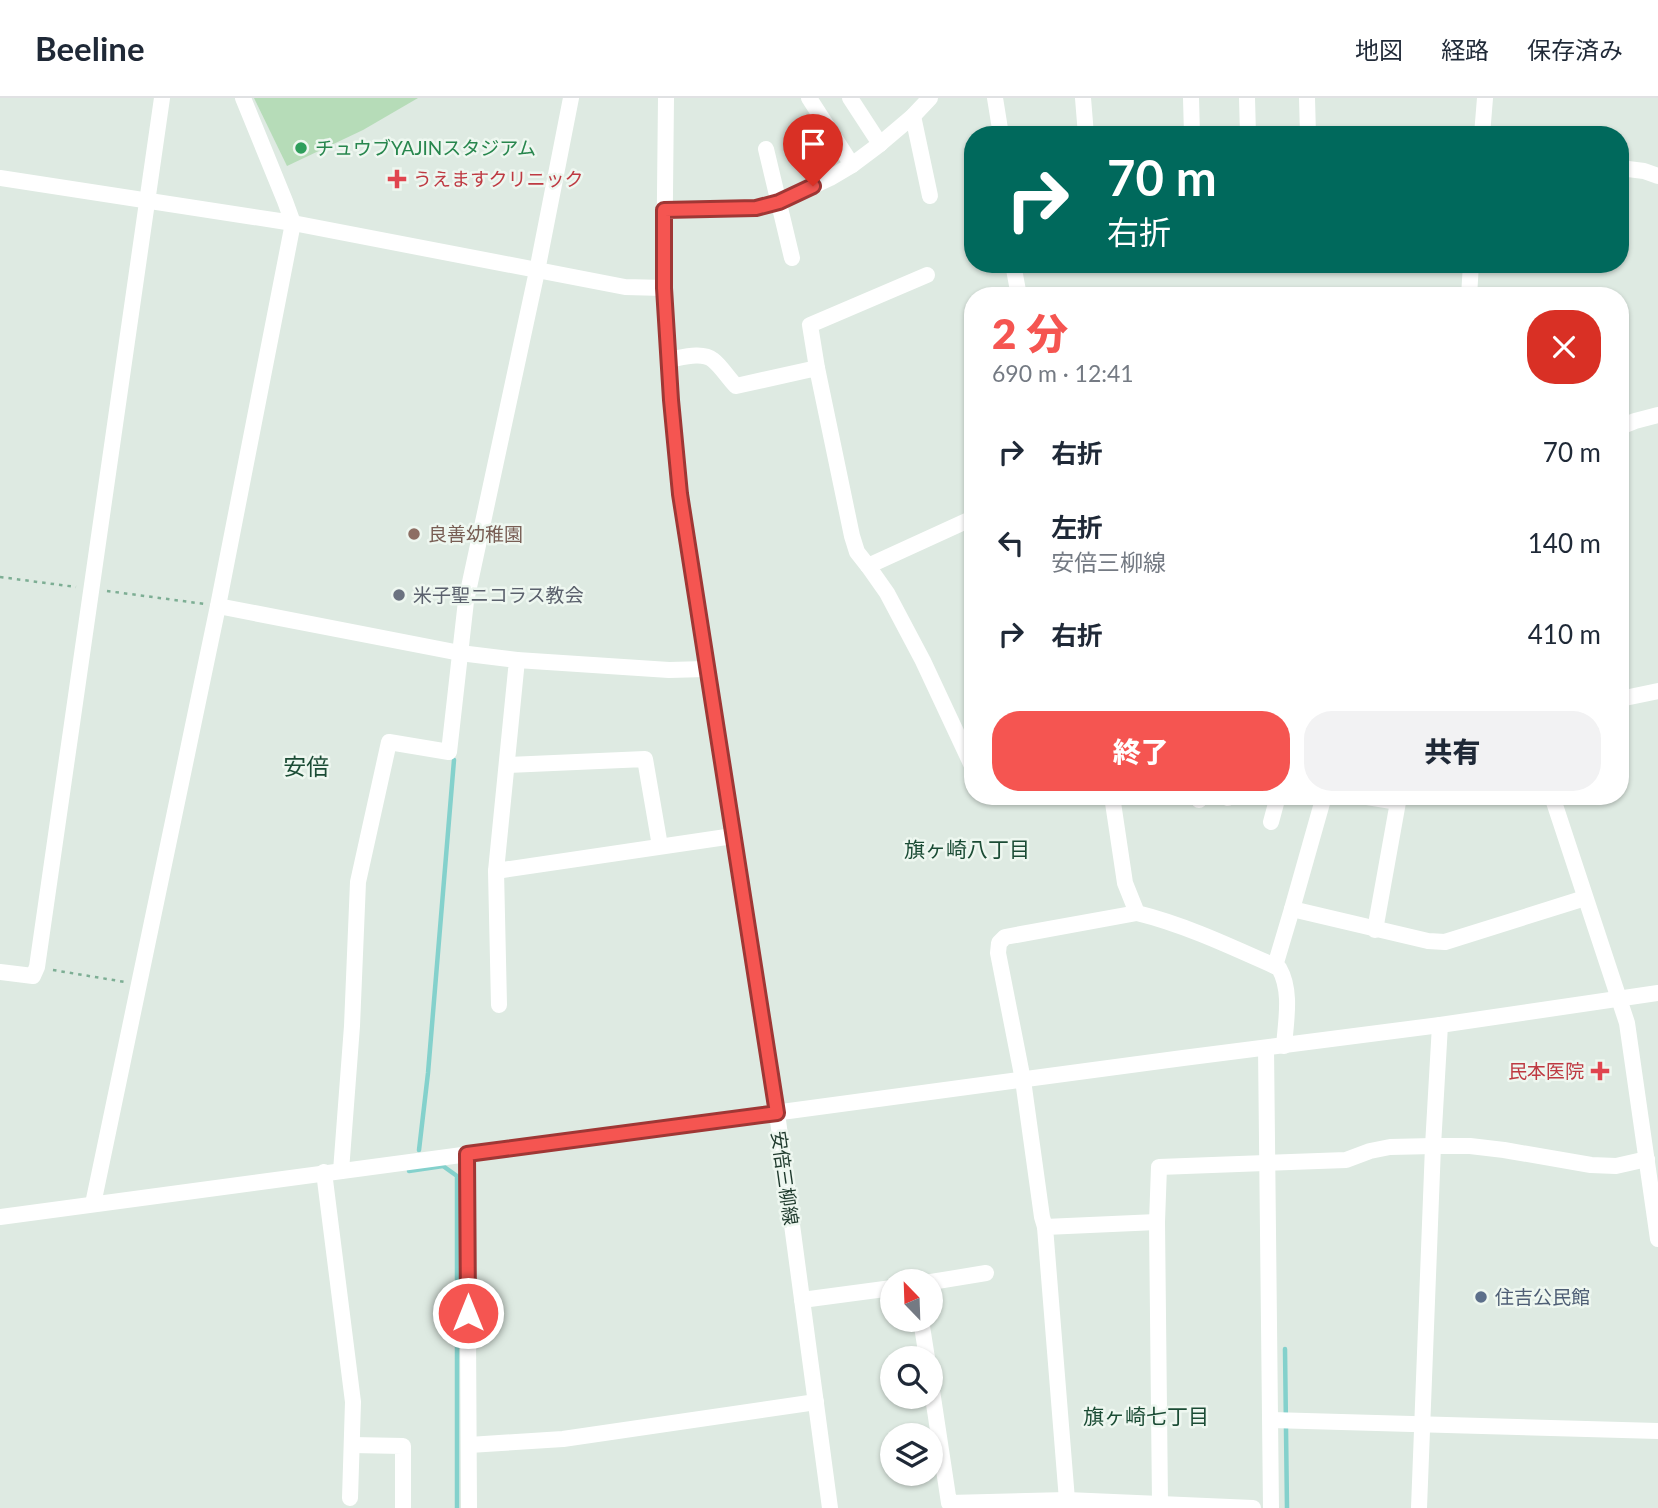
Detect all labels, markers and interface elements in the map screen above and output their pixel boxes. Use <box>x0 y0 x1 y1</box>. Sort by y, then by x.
text: Beeline <box>35 28 145 68</box>
text: 地図 <box>1355 35 1403 64</box>
text: 経路 <box>1441 35 1489 64</box>
text: 保存済み <box>1527 35 1623 64</box>
pin <box>783 114 843 186</box>
icon: arrive <box>794 125 832 163</box>
place label: チュウブYAJINスタジアム <box>315 136 536 159</box>
marker: チュウブYAJINスタジアム <box>293 140 309 156</box>
text: 70 m <box>1107 148 1217 206</box>
icon: right <box>992 154 1083 245</box>
place label: うえますクリニック <box>413 167 583 190</box>
marker: うえますクリニック <box>387 169 407 189</box>
text: 右折 <box>1107 212 1171 251</box>
text: 2 分 <box>992 308 1068 358</box>
button: close <box>1527 310 1601 384</box>
text: 690 m · 12:41 <box>992 359 1134 387</box>
icon: right <box>992 433 1030 471</box>
text: 70 m <box>1543 436 1601 468</box>
text: 右折 <box>1051 437 1103 469</box>
text: 左折 <box>1051 511 1103 543</box>
place label: 良善幼稚園 <box>428 522 523 545</box>
icon: left <box>992 524 1030 562</box>
marker: 良善幼稚園 <box>406 526 422 542</box>
text: 140 m <box>1528 527 1601 559</box>
text: 安倍三柳線 <box>1051 548 1166 576</box>
place label: 米子聖ニコラス教会 <box>413 583 584 606</box>
marker: 米子聖ニコラス教会 <box>391 587 407 603</box>
icon: right <box>992 615 1030 653</box>
text: 410 m <box>1528 618 1601 650</box>
text: 右折 <box>1051 619 1103 651</box>
button: 終了 <box>992 711 1290 791</box>
button: 共有 <box>1304 711 1601 791</box>
district label: 安倍 <box>283 752 329 780</box>
district label: 旗ヶ崎八丁目 <box>904 836 1030 861</box>
place label: 民本医院 <box>1508 1059 1584 1082</box>
marker: 民本医院 <box>1590 1061 1610 1081</box>
street label: 安倍三柳線 <box>767 1129 803 1227</box>
north arrow <box>880 1269 943 1332</box>
map controls <box>880 1269 943 1486</box>
position arrow <box>431 1276 505 1350</box>
place label: 住吉公民館 <box>1495 1285 1590 1308</box>
marker: 住吉公民館 <box>1473 1289 1489 1305</box>
button: search <box>880 1346 943 1409</box>
district label: 旗ヶ崎七丁目 <box>1083 1403 1209 1428</box>
button: layers <box>880 1423 943 1486</box>

